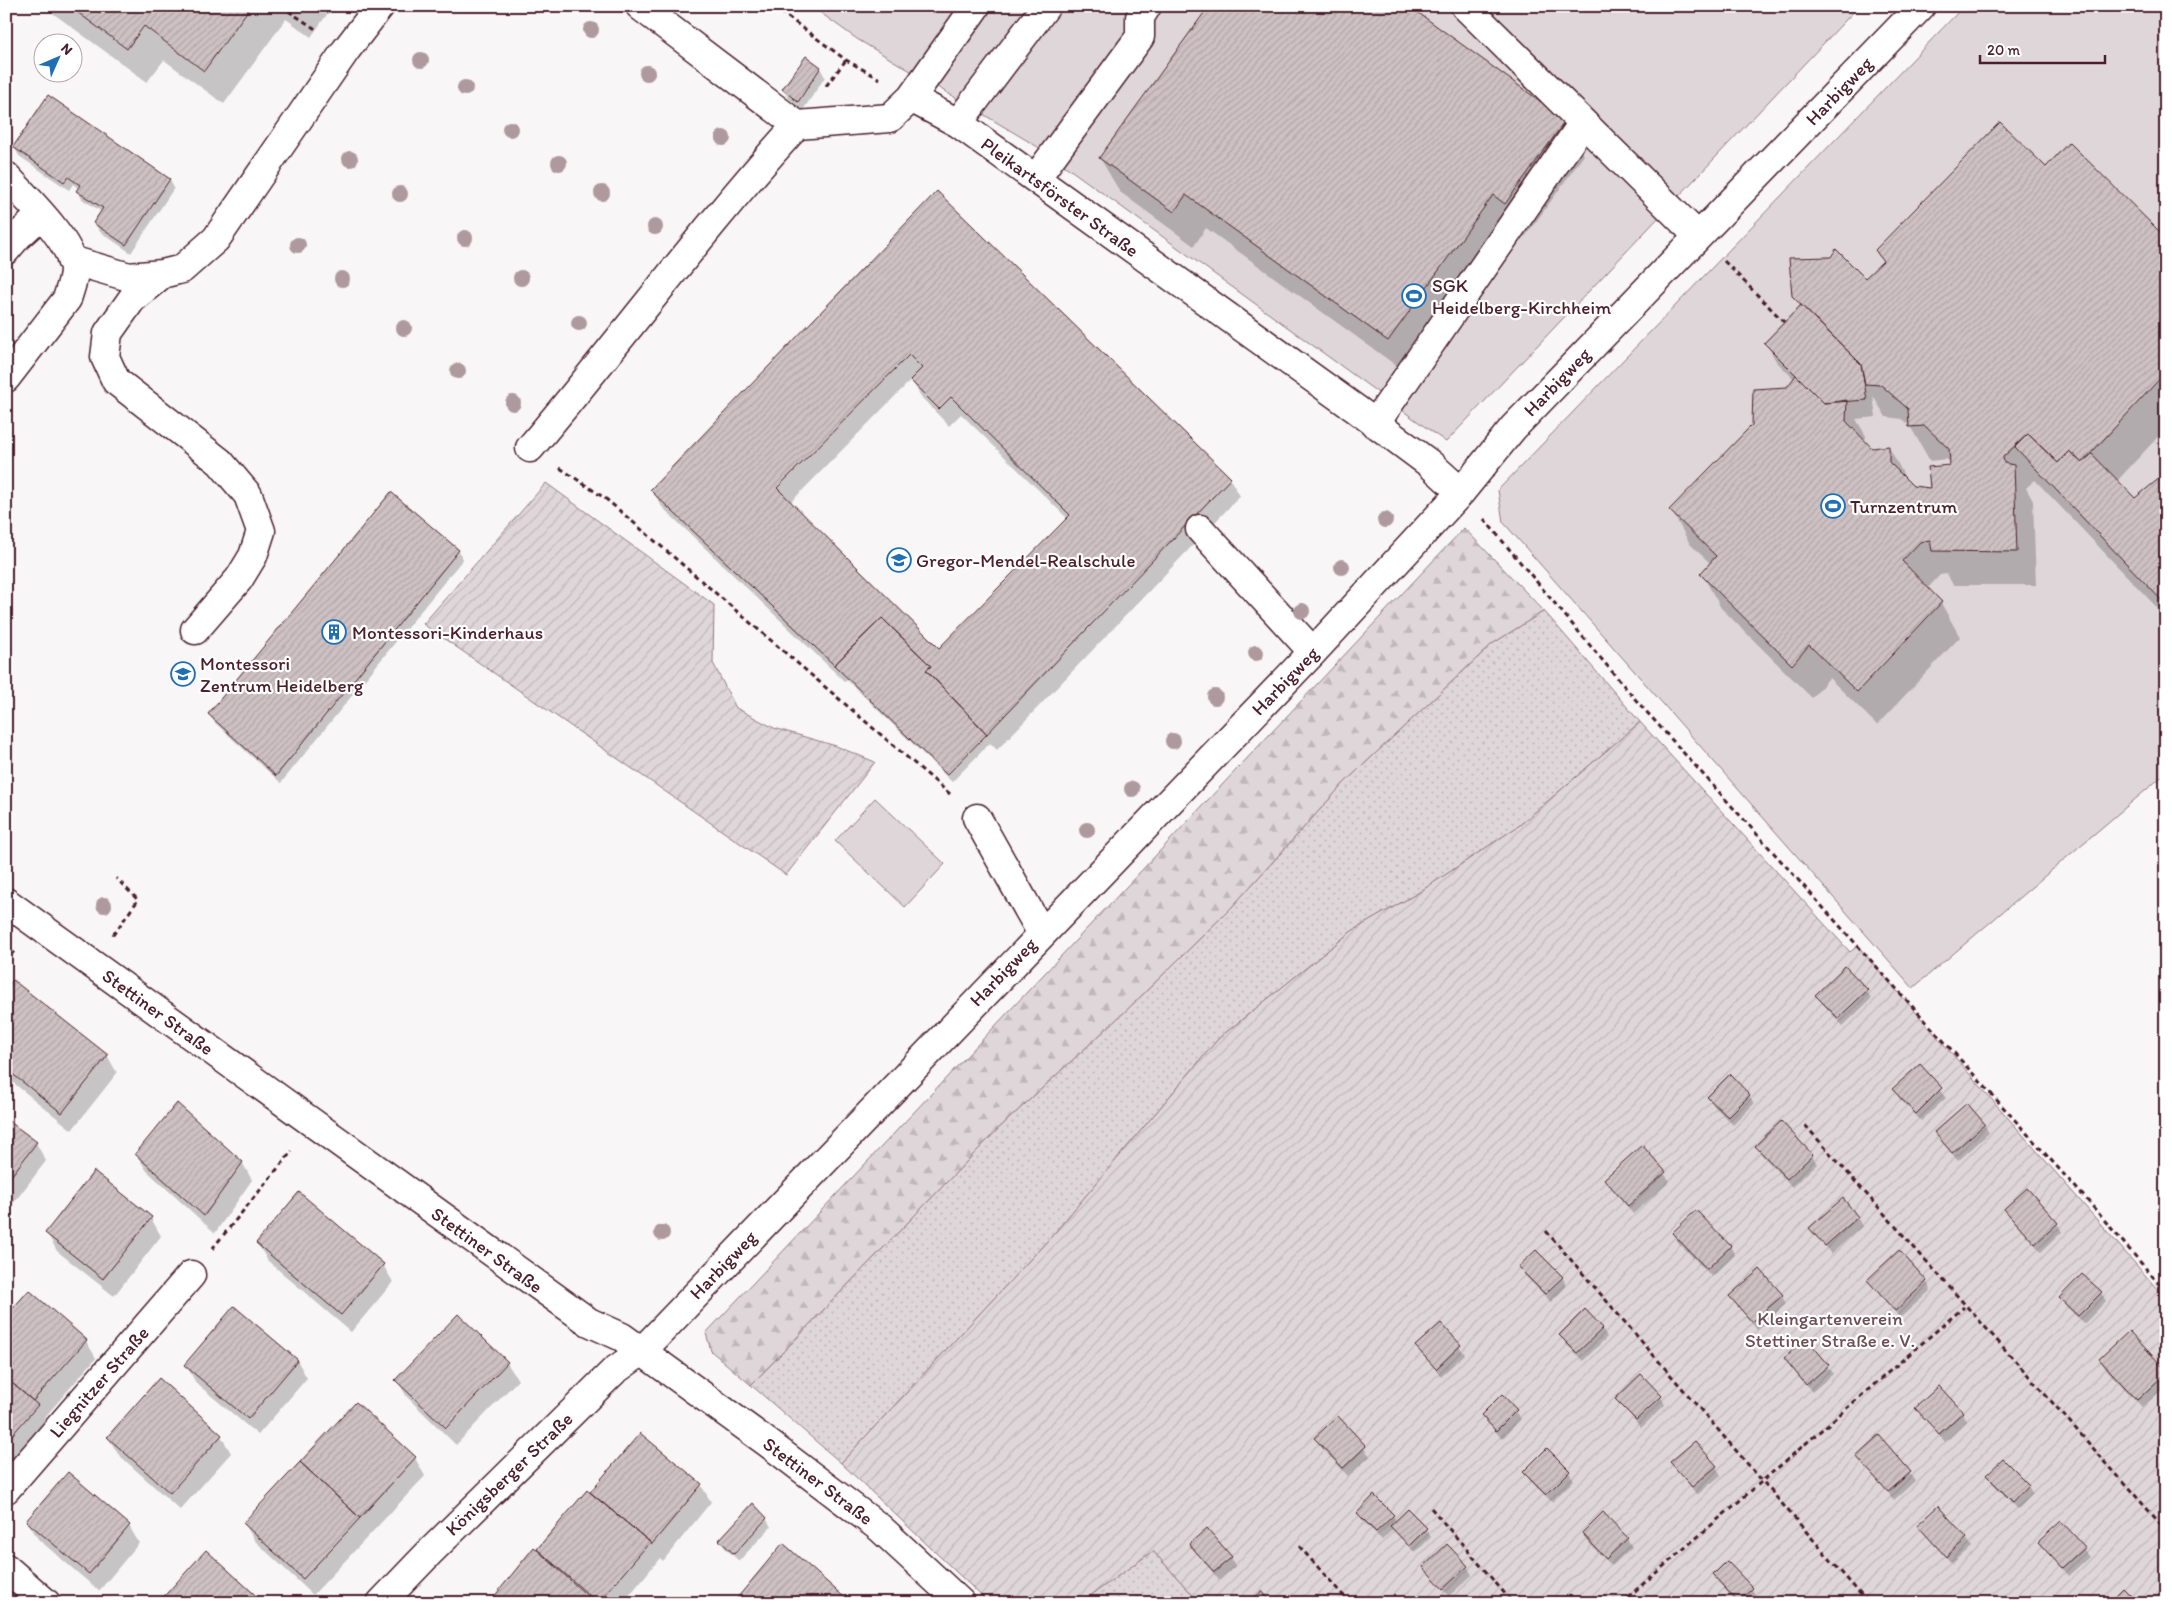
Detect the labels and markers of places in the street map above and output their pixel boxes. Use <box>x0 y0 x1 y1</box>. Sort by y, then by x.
place label: SGK Heidelberg-Kirchheim <box>1432 274 1611 319</box>
sports icon: SGK Heidelberg-Kirchheim <box>1401 283 1427 309</box>
sports icon: Turnzentrum <box>1820 493 1846 519</box>
place label: Turnzentrum <box>1850 495 1957 518</box>
school or university icon: Gregor-Mendel-Realschule <box>886 547 912 573</box>
place label: Gregor-Mendel-Realschule <box>916 549 1135 572</box>
building icon: Montessori-Kinderhaus <box>321 619 347 645</box>
place label: Montessori-Kinderhaus <box>352 621 543 644</box>
place label: Montessori Zentrum Heidelberg <box>200 652 364 697</box>
school or university icon: Montessori Zentrum Heidelberg <box>170 661 196 687</box>

